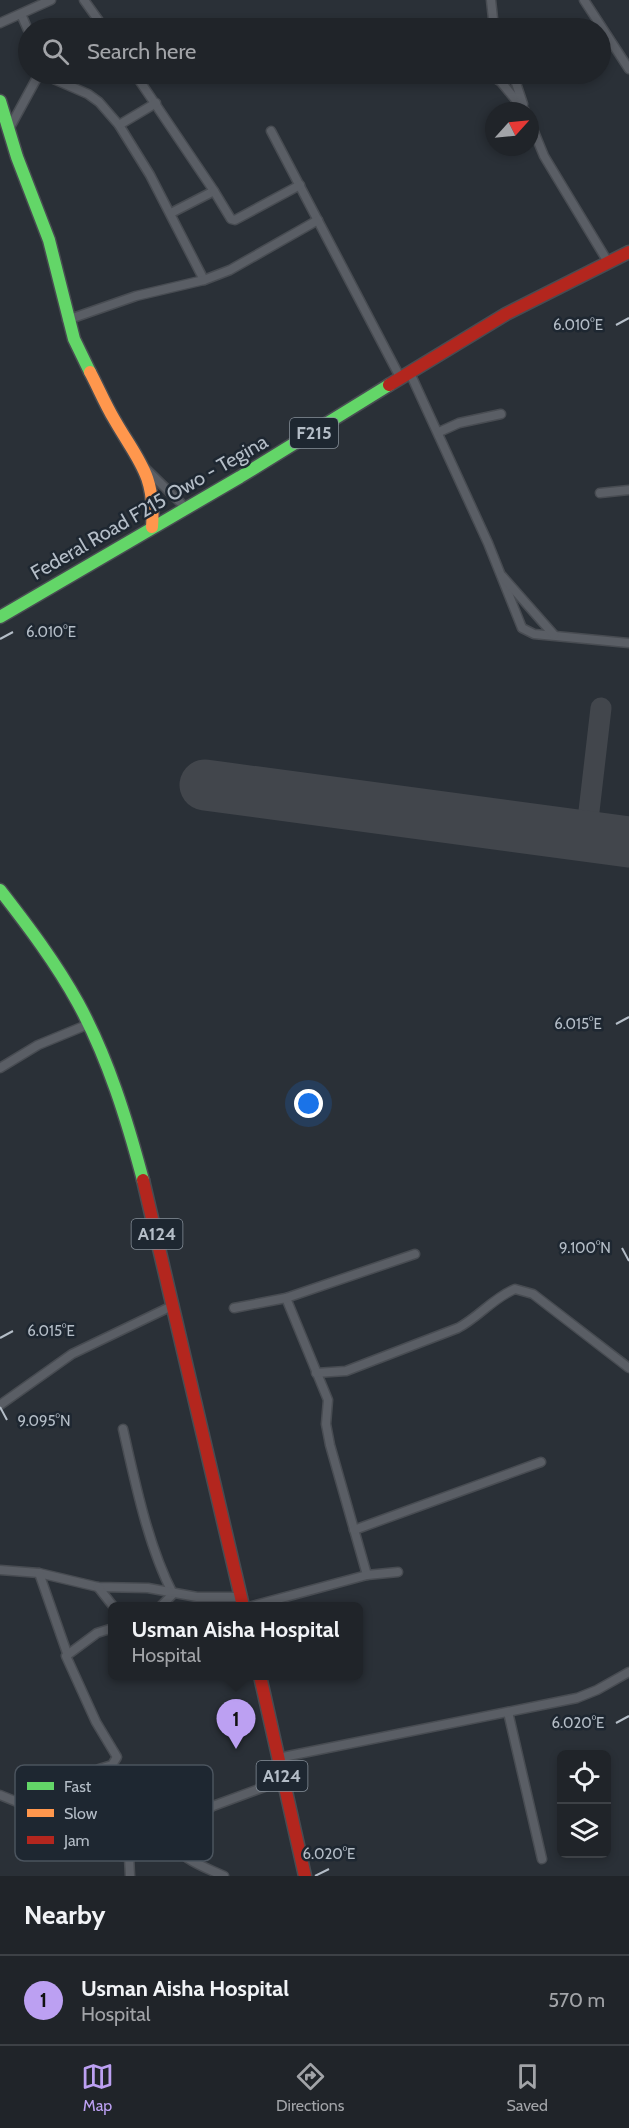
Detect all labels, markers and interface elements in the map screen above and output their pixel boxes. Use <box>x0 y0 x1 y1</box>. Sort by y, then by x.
search box <box>18 18 611 84</box>
icon: search <box>39 35 72 68</box>
text: Search here <box>87 38 196 65</box>
north arrow <box>485 102 539 156</box>
text: 6.010°E <box>553 316 603 334</box>
road number: F215 <box>290 418 338 448</box>
street label: Federal Road F215 Owo - Tegina <box>26 429 272 585</box>
text: 6.010°E <box>26 623 76 641</box>
text: 6.015°E <box>554 1015 602 1033</box>
your location <box>294 1089 323 1118</box>
road number: A124 <box>132 1219 182 1249</box>
text: 9.100°N <box>559 1239 611 1257</box>
text: 6.015°E <box>27 1322 75 1340</box>
text: 9.095°N <box>17 1412 71 1430</box>
popup <box>108 1602 363 1680</box>
text: Usman Aisha Hospital <box>131 1616 340 1643</box>
text: Hospital <box>131 1643 201 1667</box>
pin: 1 <box>216 1700 256 1749</box>
text: 6.020°E <box>552 1714 604 1732</box>
map controls <box>557 1750 611 1858</box>
button: locate <box>557 1750 611 1804</box>
road number: A124 <box>256 1761 308 1791</box>
legend <box>15 1765 213 1861</box>
text: Fast <box>64 1777 92 1796</box>
text: Slow <box>64 1804 98 1823</box>
button: layers <box>557 1804 611 1858</box>
text: Jam <box>63 1831 90 1850</box>
text: 6.020°E <box>303 1845 355 1863</box>
text: Nearby <box>24 1899 105 1931</box>
text: Usman Aisha Hospital <box>81 1975 289 2002</box>
text: 1 <box>40 1988 47 2012</box>
text: 570 m <box>548 1988 605 2012</box>
text: Hospital <box>81 2002 151 2026</box>
tab: Map <box>81 2060 114 2115</box>
tab: Directions <box>276 2060 344 2115</box>
tab: Saved <box>506 2060 548 2115</box>

